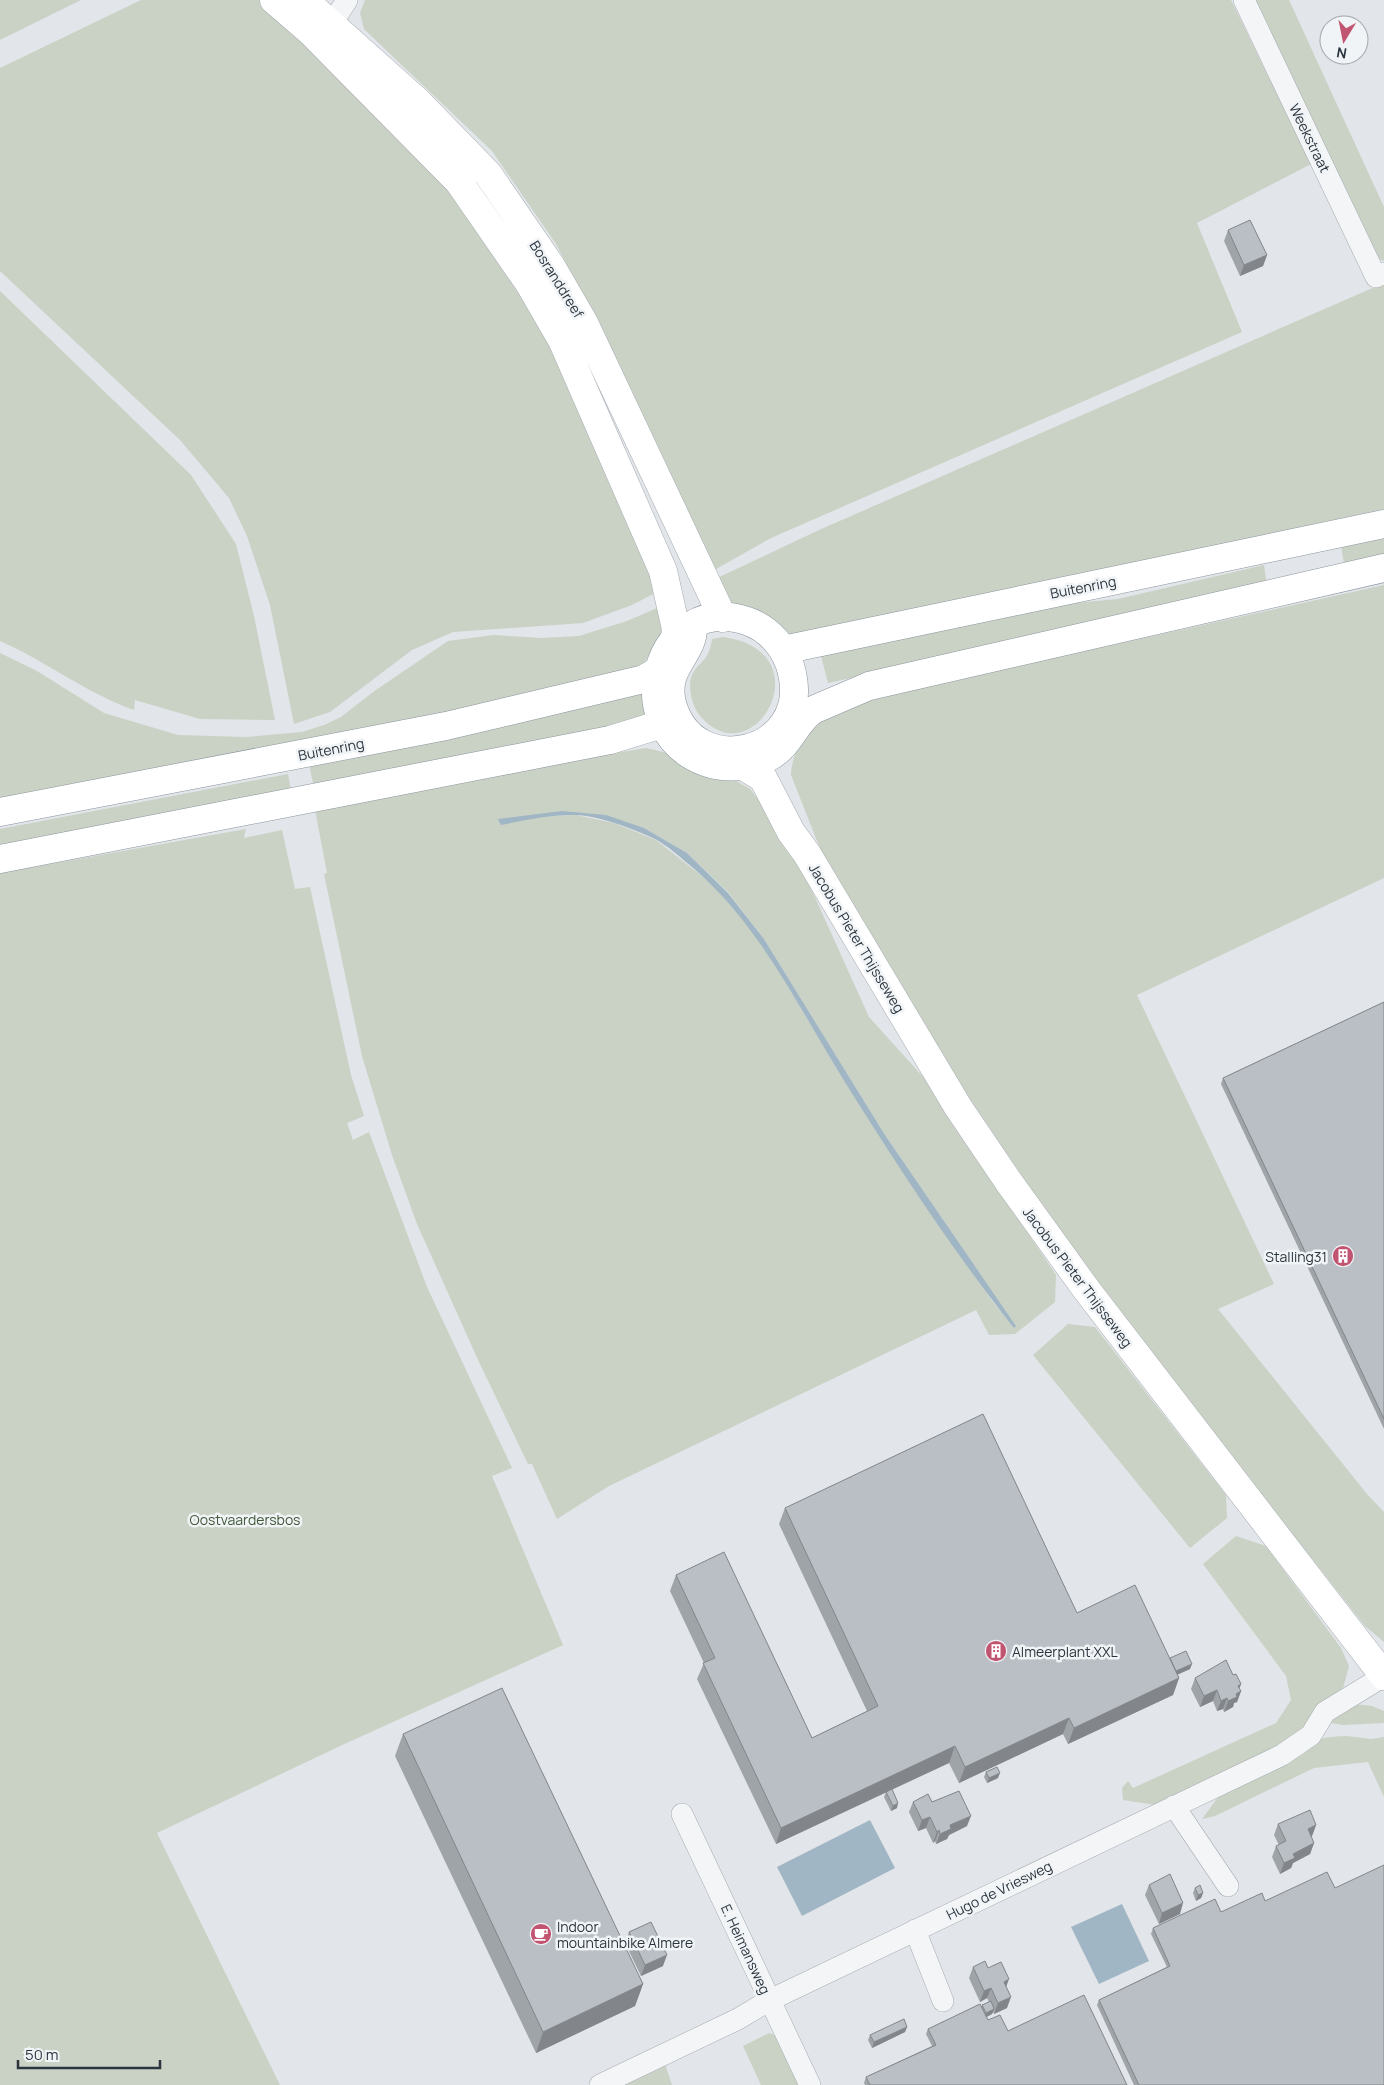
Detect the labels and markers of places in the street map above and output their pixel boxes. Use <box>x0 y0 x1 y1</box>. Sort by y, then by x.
building icon: Stalling31 <box>1331 1244 1355 1268</box>
place label: Stalling31 <box>1265 1247 1327 1266</box>
building icon: Almeerplant XXL <box>984 1639 1008 1663</box>
place label: Almeerplant XXL <box>1012 1642 1118 1661</box>
place label: Indoor mountainbike Almere <box>557 1917 693 1952</box>
cafe icon: Indoor mountainbike Almere <box>529 1922 553 1946</box>

